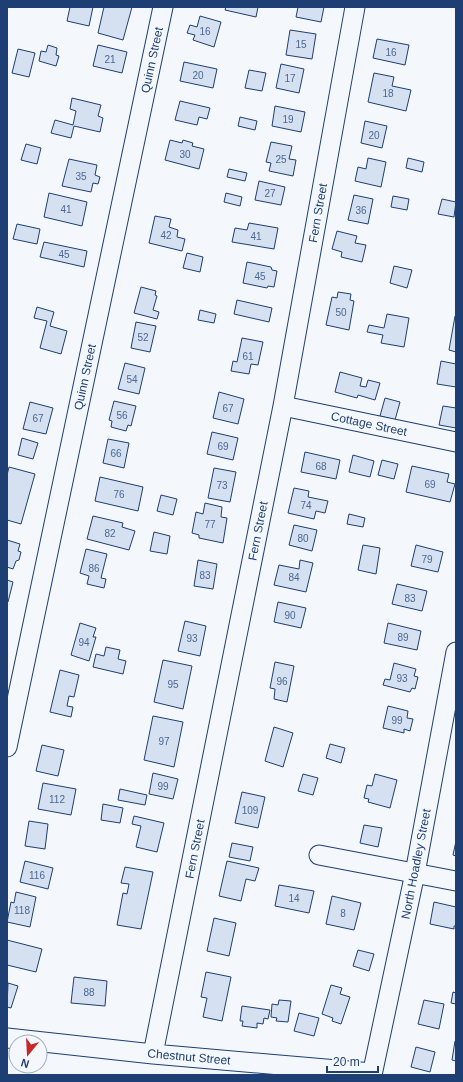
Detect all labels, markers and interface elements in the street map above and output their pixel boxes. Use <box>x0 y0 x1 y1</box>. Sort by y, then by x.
street label: Quinn Street <box>138 25 166 94</box>
house number: 16 <box>199 26 211 37</box>
house number: 15 <box>295 39 307 50</box>
house number: 16 <box>385 47 397 58</box>
house number: 21 <box>104 54 116 65</box>
house number: 20 <box>192 70 204 81</box>
house number: 17 <box>284 73 296 84</box>
house number: 18 <box>382 88 394 99</box>
house number: 19 <box>282 114 294 125</box>
house number: 20 <box>368 130 380 141</box>
house number: 30 <box>179 149 191 160</box>
house number: 25 <box>275 154 287 165</box>
house number: 35 <box>75 171 87 182</box>
street label: Fern Street <box>306 182 330 244</box>
house number: 27 <box>264 188 276 199</box>
house number: 41 <box>60 204 72 215</box>
house number: 36 <box>355 205 367 216</box>
house number: 42 <box>160 230 172 241</box>
house number: 41 <box>250 231 262 242</box>
house number: 45 <box>58 249 70 260</box>
house number: 45 <box>254 271 266 282</box>
house number: 50 <box>335 307 347 318</box>
house number: 52 <box>137 332 149 343</box>
street label: Quinn Street <box>71 342 99 411</box>
house number: 61 <box>242 351 254 362</box>
house number: 54 <box>126 374 138 385</box>
house number: 67 <box>222 403 234 414</box>
street label: Cottage Street <box>330 409 409 439</box>
house number: 56 <box>116 410 128 421</box>
house number: 67 <box>32 413 44 424</box>
house number: 69 <box>217 441 229 452</box>
house number: 66 <box>110 448 122 459</box>
house number: 68 <box>315 461 327 472</box>
house number: 69 <box>424 479 436 490</box>
house number: 73 <box>216 480 228 491</box>
house number: 76 <box>113 489 125 500</box>
street label: Fern Street <box>245 500 271 562</box>
house number: 74 <box>300 500 312 511</box>
house number: 77 <box>204 519 216 530</box>
house number: 82 <box>104 528 116 539</box>
house number: 80 <box>297 533 309 544</box>
house number: 79 <box>421 554 433 565</box>
house number: 86 <box>88 563 100 574</box>
house number: 83 <box>199 570 211 581</box>
house number: 84 <box>288 572 300 583</box>
house number: 83 <box>404 593 416 604</box>
house number: 90 <box>284 610 296 621</box>
house number: 89 <box>397 632 409 643</box>
house number: 93 <box>186 633 198 644</box>
house number: 94 <box>78 637 90 648</box>
house number: 93 <box>396 673 408 684</box>
house number: 96 <box>276 676 288 687</box>
house number: 95 <box>167 679 179 690</box>
house number: 99 <box>391 715 403 726</box>
house number: 97 <box>158 736 170 747</box>
house number: 99 <box>157 781 169 792</box>
house number: 112 <box>49 794 65 805</box>
house number: 109 <box>242 805 259 816</box>
street label: North Hoadley Street <box>398 807 434 920</box>
street label: Fern Street <box>182 818 208 880</box>
house number: 116 <box>29 870 45 881</box>
house number: 14 <box>288 893 300 904</box>
house number: 118 <box>14 905 30 916</box>
house number: 8 <box>340 908 346 919</box>
house number: 88 <box>83 987 95 998</box>
north arrow <box>8 1034 48 1074</box>
street label: Chestnut Street <box>147 1046 232 1068</box>
scale bar <box>327 1048 378 1074</box>
text: 20 m <box>333 1055 360 1069</box>
text: N <box>19 1057 31 1070</box>

